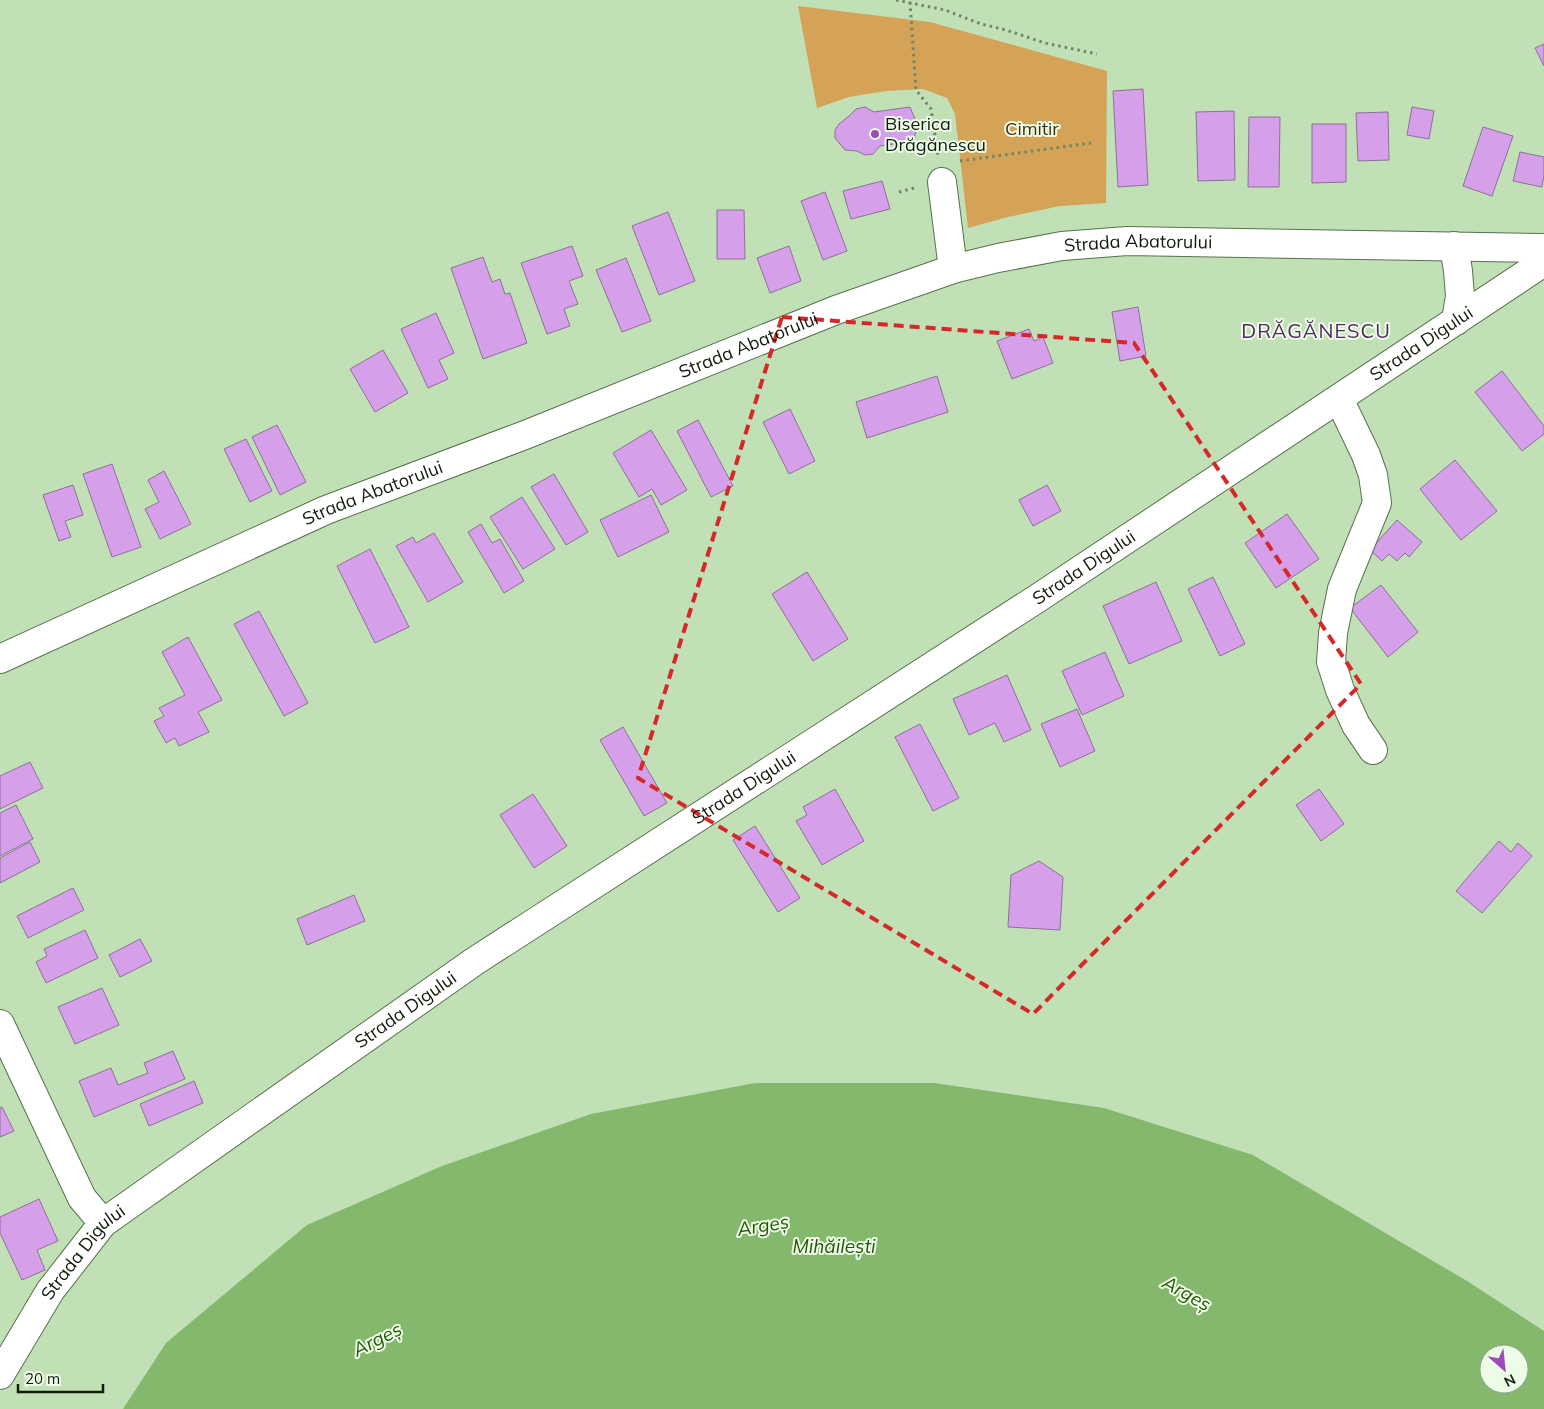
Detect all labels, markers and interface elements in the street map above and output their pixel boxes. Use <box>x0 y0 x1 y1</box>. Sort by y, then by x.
place label: Biserica Drăgănescu <box>885 112 986 156</box>
park label: Cimitir <box>1005 117 1059 140</box>
marker: Biserica Drăgănescu <box>869 128 881 140</box>
street label: Strada Abatorului <box>1063 229 1212 257</box>
street label: Strada Digului <box>1365 301 1477 386</box>
street label: Strada Abatorului <box>675 306 821 383</box>
district label: DRĂGĂNESCU <box>1241 318 1391 343</box>
street label: Strada Abatorului <box>299 455 446 530</box>
street label: Strada Digului <box>1028 525 1140 610</box>
street label: Strada Digului <box>687 745 800 829</box>
street label: Strada Digului <box>350 966 461 1053</box>
street label: Strada Digului <box>35 1199 129 1304</box>
water label: Argeș <box>734 1209 791 1242</box>
water label: Mihăilești <box>792 1234 876 1259</box>
water label: Argeș <box>1157 1269 1216 1317</box>
water label: Argeș <box>348 1317 406 1363</box>
north arrow <box>1479 1344 1529 1394</box>
scale bar <box>18 1362 102 1394</box>
text: 20 m <box>25 1369 60 1388</box>
text: N <box>1501 1370 1519 1391</box>

